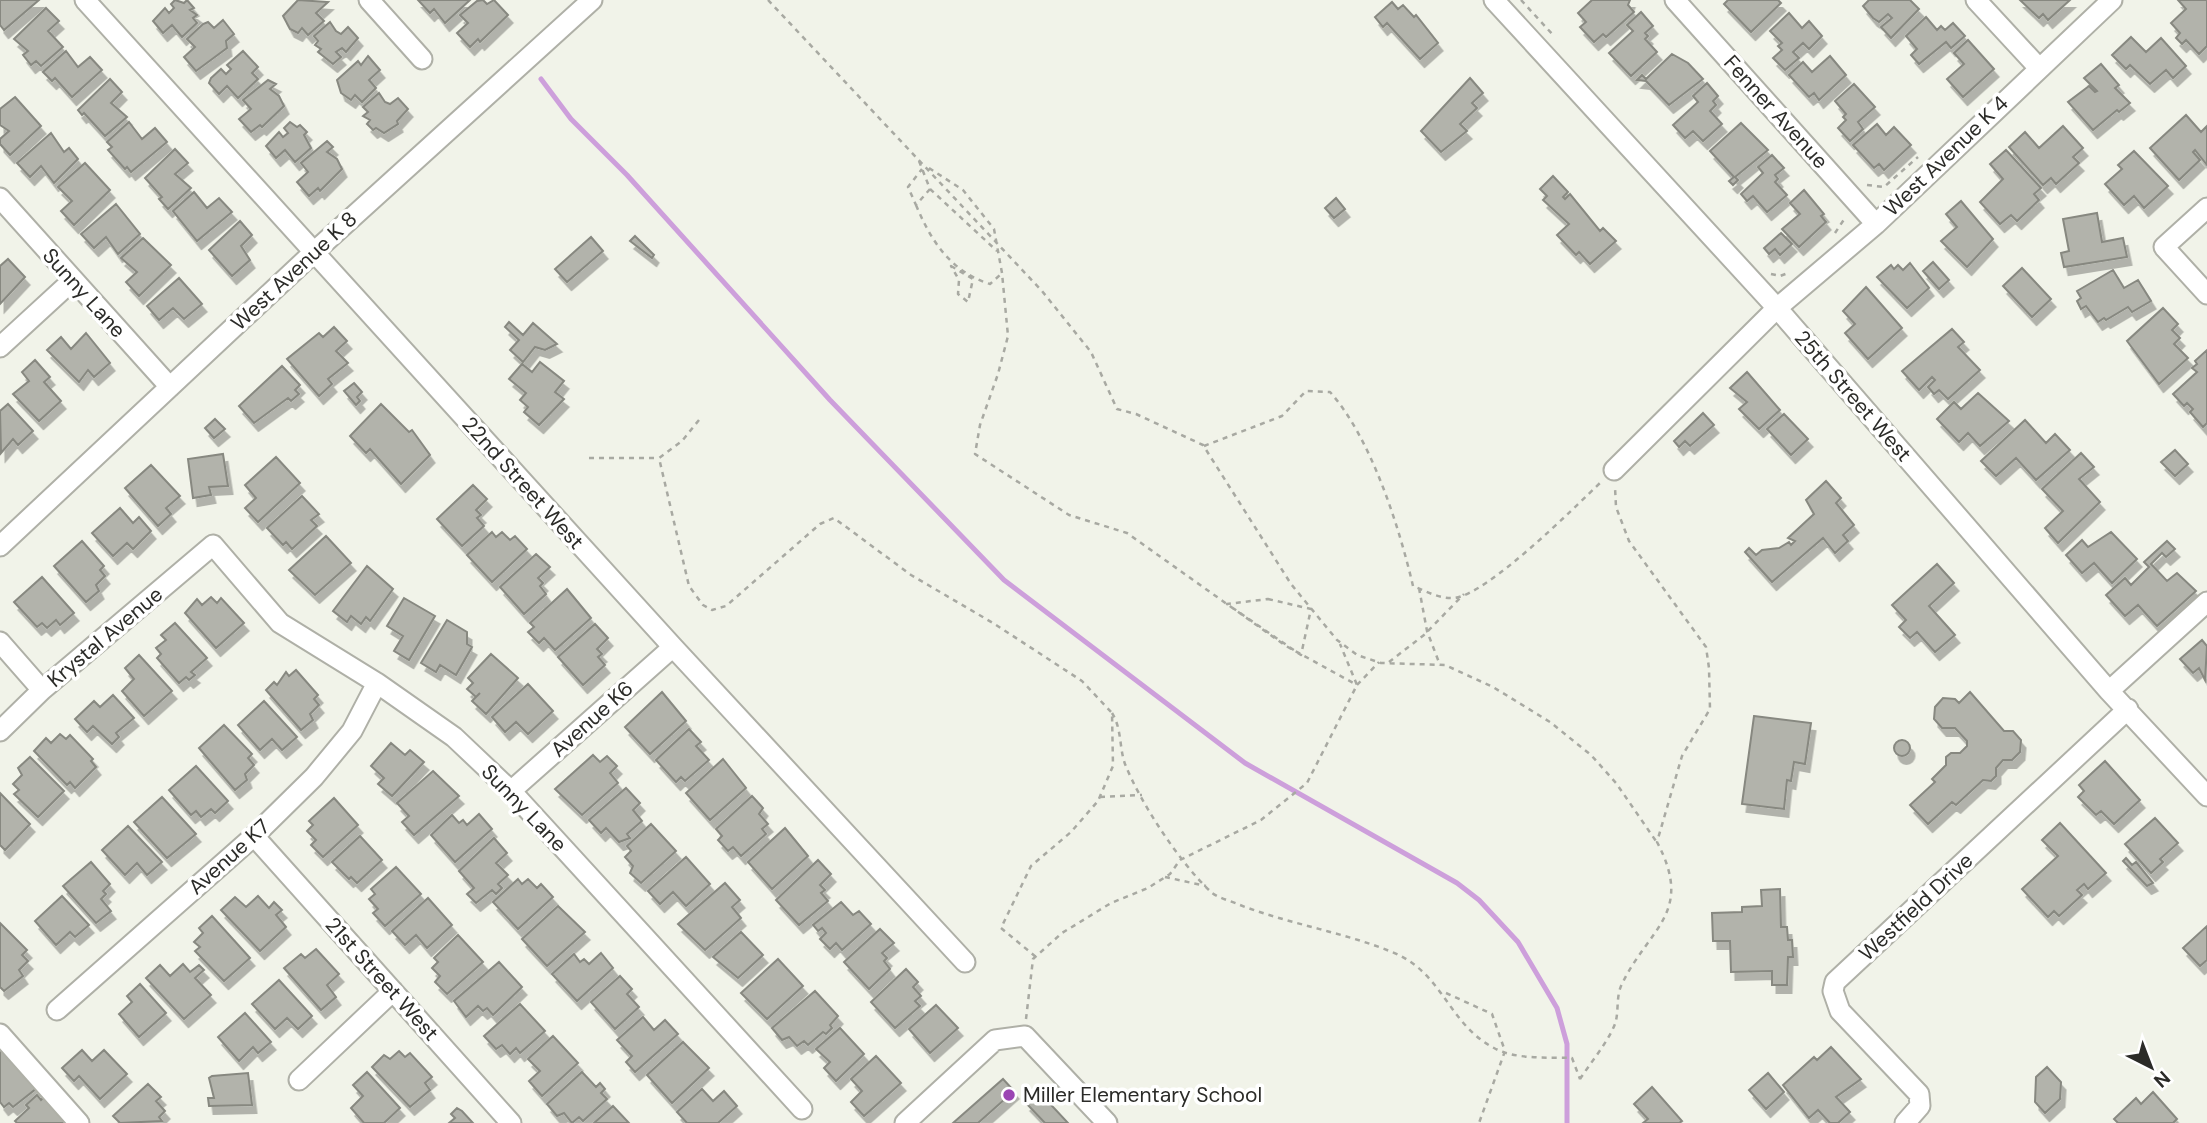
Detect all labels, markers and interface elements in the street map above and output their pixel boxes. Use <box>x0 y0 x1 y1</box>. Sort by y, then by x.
street label: Fenner Avenue <box>1718 49 1834 175</box>
street label: West Avenue K 4 <box>1878 89 2014 223</box>
street label: West Avenue K 8 <box>225 205 363 337</box>
street label: Sunny Lane <box>36 242 132 344</box>
street label: 25th Street West <box>1788 324 1918 468</box>
street label: 22nd Street West <box>456 411 590 555</box>
street label: Krystal Avenue <box>41 580 169 694</box>
street label: Avenue K6 <box>545 675 639 763</box>
street label: Sunny Lane <box>475 758 573 858</box>
street label: Avenue K7 <box>182 813 276 901</box>
street label: Westfield Drive <box>1853 847 1979 967</box>
street label: 21st Street West <box>319 911 445 1047</box>
north arrow <box>2116 1032 2186 1102</box>
text: N <box>2149 1065 2176 1093</box>
place label: Miller Elementary School <box>1023 1081 1262 1109</box>
marker: Miller Elementary School <box>1001 1087 1017 1103</box>

